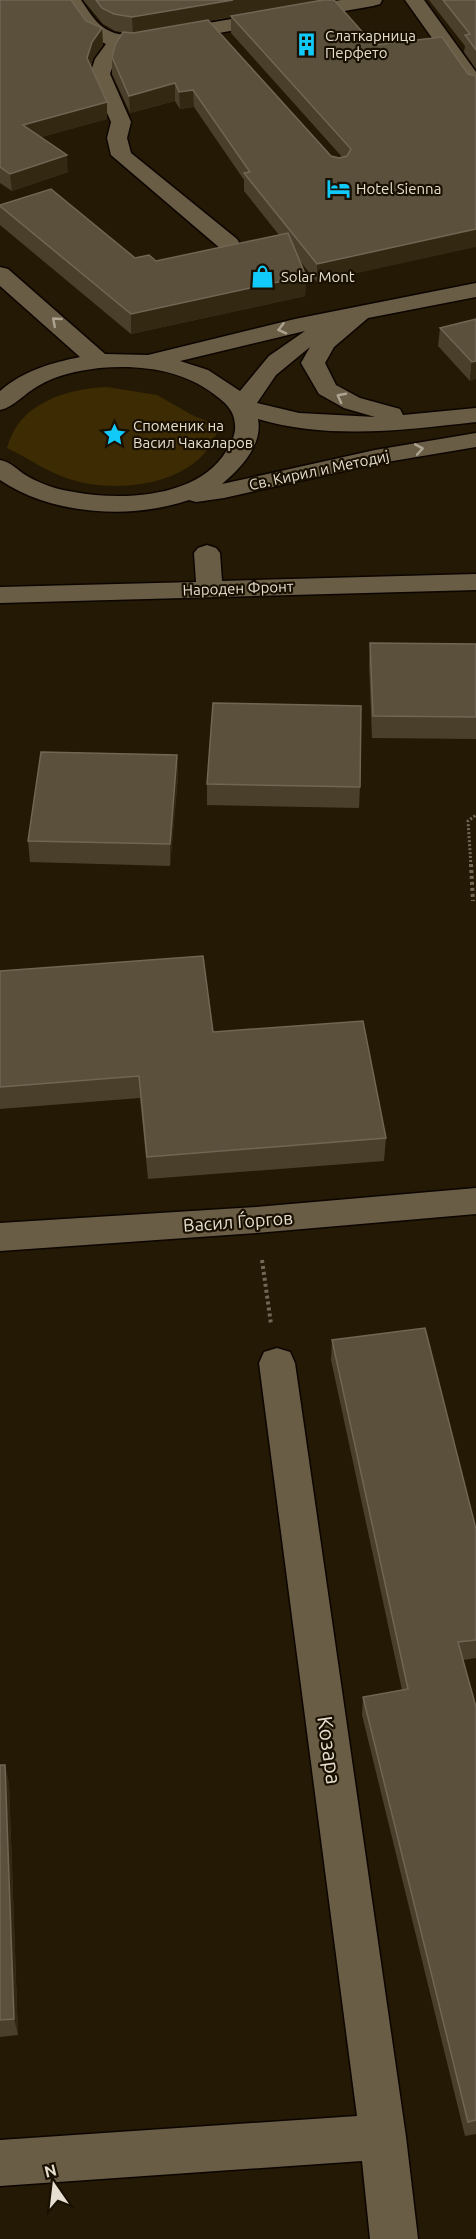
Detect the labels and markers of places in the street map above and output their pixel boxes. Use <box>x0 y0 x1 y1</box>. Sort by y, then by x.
place label: Слаткарница Перфето <box>325 27 416 61</box>
building icon: Слаткарница Перфето <box>294 31 320 57</box>
hotel icon: Hotel Sienna <box>325 175 351 201</box>
place label: Hotel Sienna <box>356 180 441 197</box>
shop icon: Solar Mont <box>250 263 276 289</box>
place label: Solar Mont <box>281 268 355 285</box>
place label: Споменик на Васил Чакаларов <box>133 417 253 451</box>
place icon: Споменик на Васил Чакаларов <box>102 421 128 447</box>

